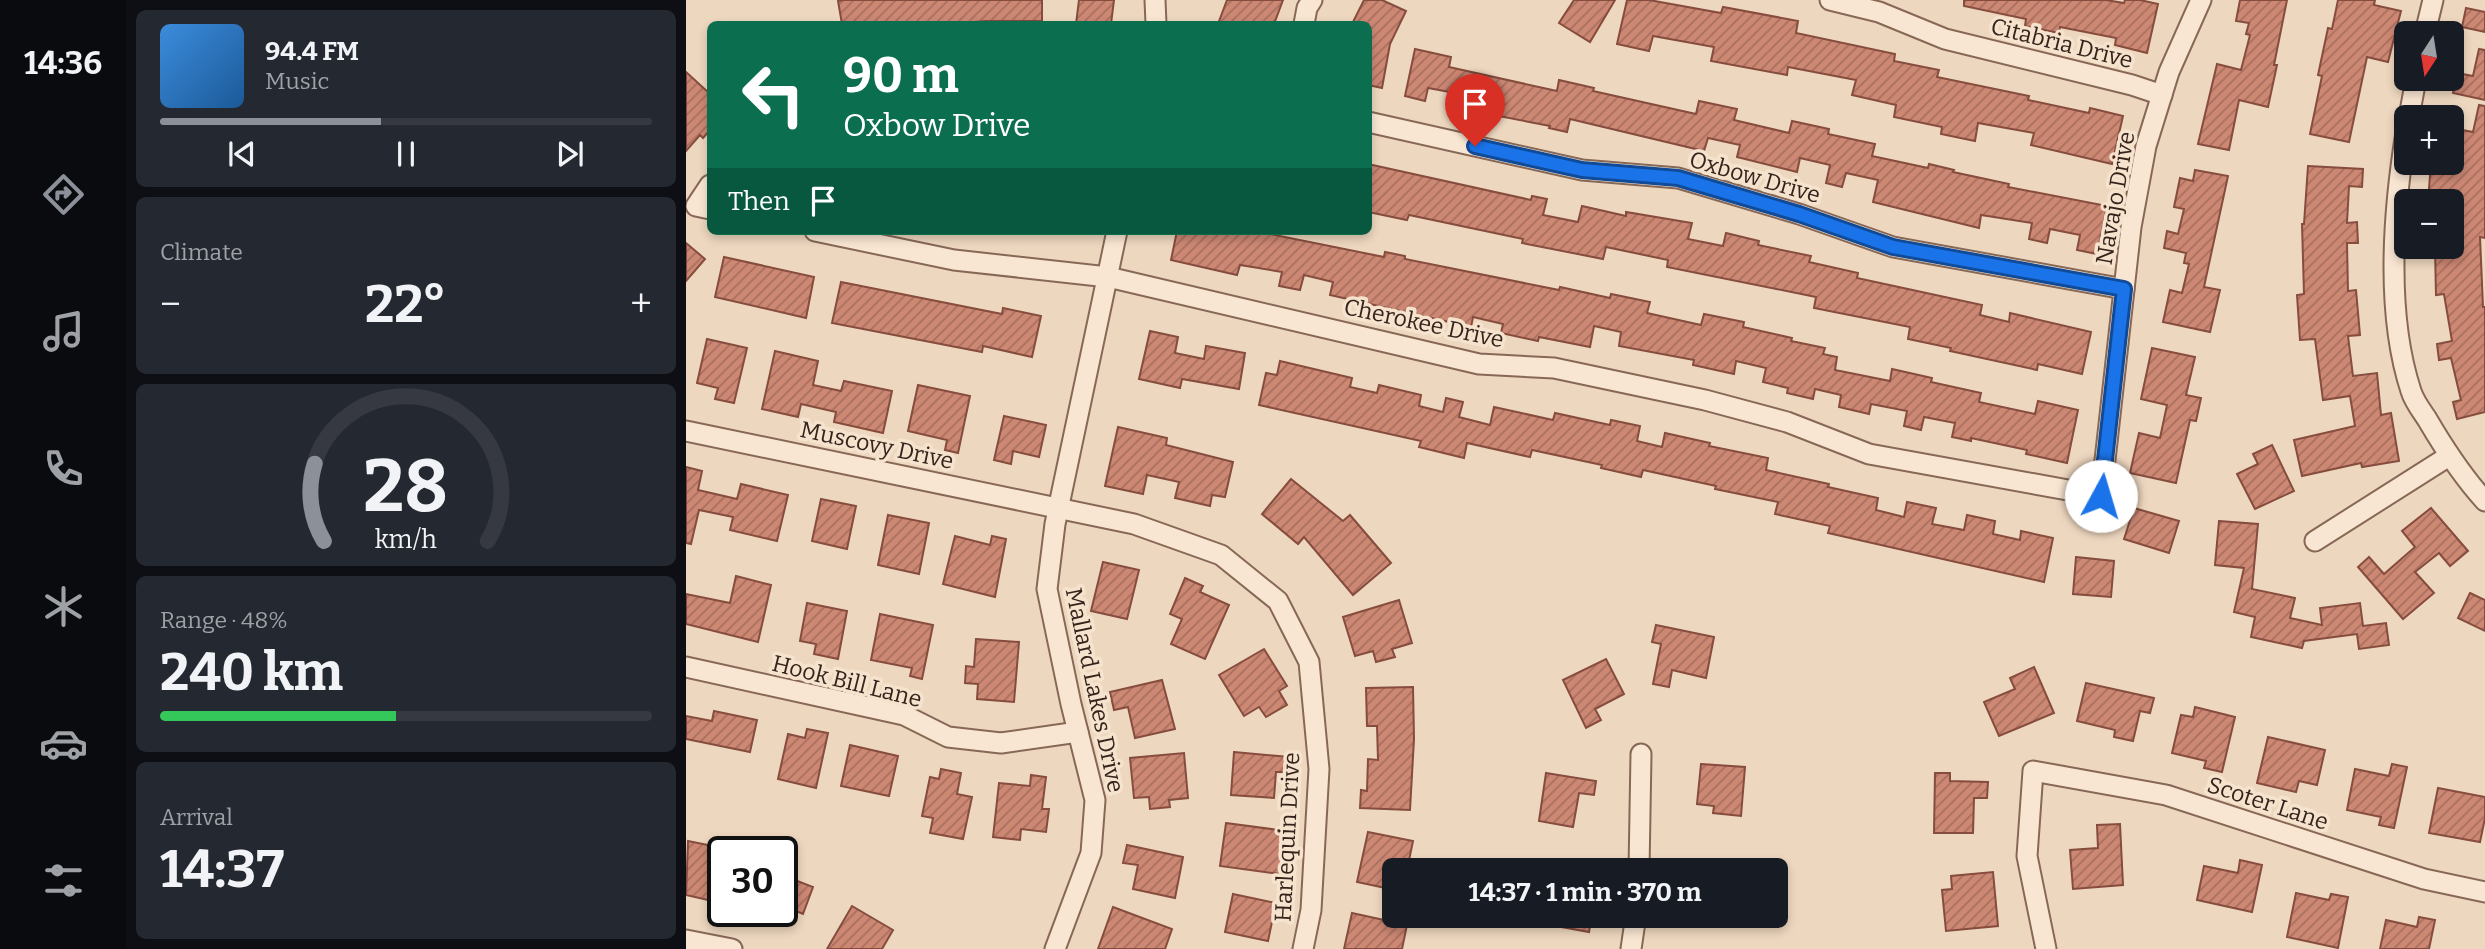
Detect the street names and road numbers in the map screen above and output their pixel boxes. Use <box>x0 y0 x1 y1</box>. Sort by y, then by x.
street label: Citabria Drive <box>1988 12 2136 74</box>
street label: Navajo Drive <box>2090 129 2140 267</box>
street label: Oxbow Drive <box>1686 145 1824 209</box>
street label: Cherokee Drive <box>1342 292 1506 354</box>
street label: Muscovy Drive <box>798 415 956 475</box>
street label: Mallard Lakes Drive <box>1060 585 1130 795</box>
street label: Hook Bill Lane <box>769 649 925 713</box>
street label: Harlequin Drive <box>1269 752 1305 922</box>
street label: Scoter Lane <box>2204 770 2332 836</box>

